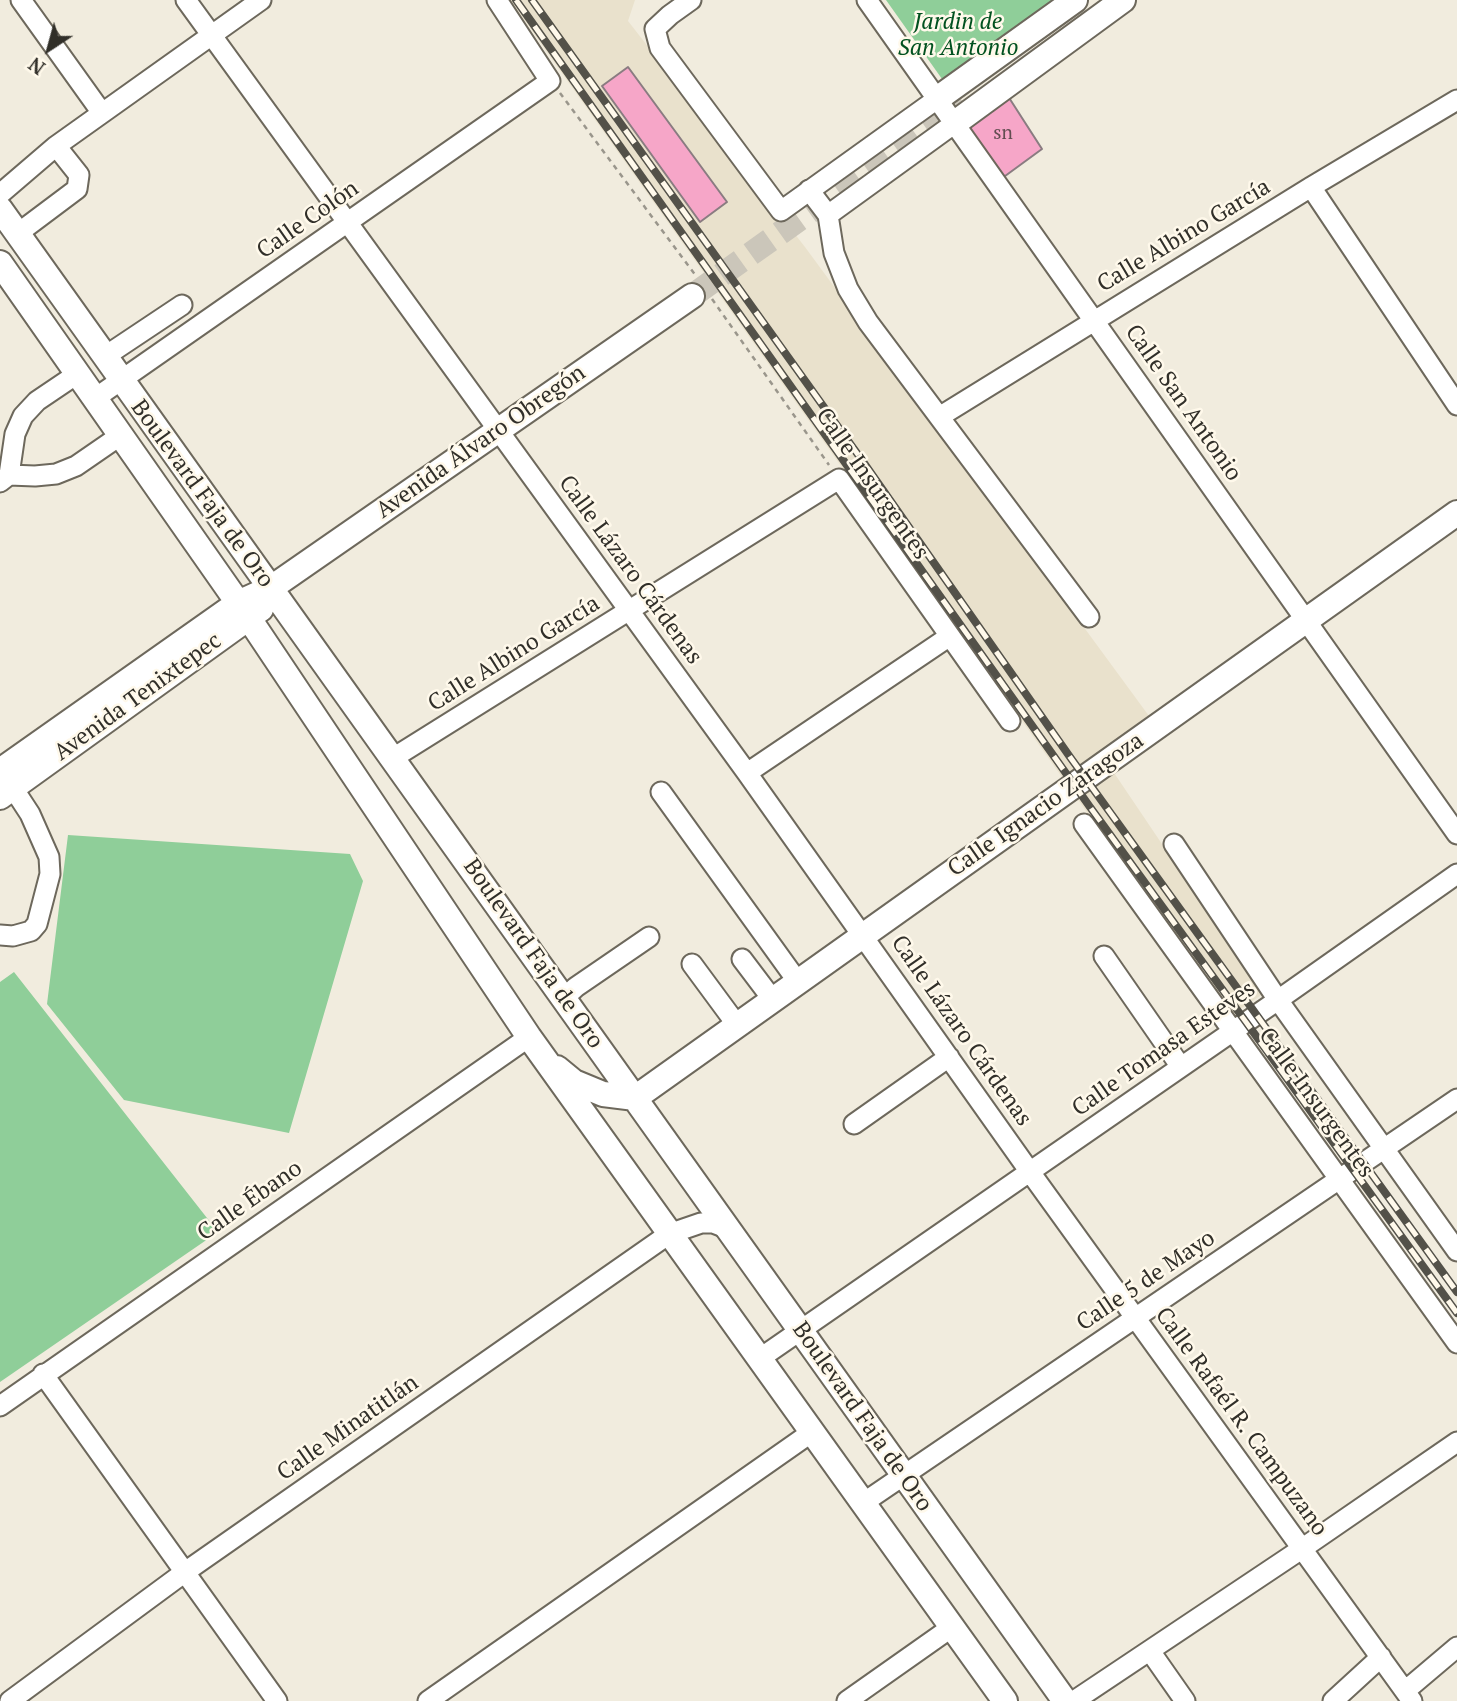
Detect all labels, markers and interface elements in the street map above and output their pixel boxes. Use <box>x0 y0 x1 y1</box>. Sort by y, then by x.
park label: Jardin de San Antonio <box>898 8 1018 62</box>
north arrow <box>14 14 84 84</box>
text: N <box>23 52 50 81</box>
house number: sn <box>993 123 1013 145</box>
street label: Calle Albino García <box>1092 173 1276 299</box>
street label: Calle Colón <box>252 175 364 265</box>
street label: Calle San Antonio <box>1119 319 1247 487</box>
street label: Avenida Álvaro Obregón <box>371 359 591 525</box>
street label: Boulevard Faja de Oro <box>125 395 279 593</box>
street label: Calle Insurgentes <box>809 403 935 565</box>
street label: Calle Lázaro Cárdenas <box>552 470 708 670</box>
street label: Calle Albino García <box>423 590 605 718</box>
street label: Avenida Tenixtepec <box>49 627 227 767</box>
street label: Calle Ignacio Zaragoza <box>943 727 1149 883</box>
street label: Boulevard Faja de Oro <box>457 854 609 1054</box>
street label: Calle Lázaro Cárdenas <box>885 930 1037 1132</box>
street label: Calle Tomasa Esteves <box>1067 975 1261 1123</box>
street label: Calle Insurgentes <box>1252 1023 1380 1183</box>
street label: Calle Ébano <box>192 1155 308 1247</box>
street label: Calle 5 de Mayo <box>1072 1225 1220 1337</box>
street label: Calle Rafaél R. Campuzano <box>1149 1302 1333 1542</box>
street label: Boulevard Faja de Oro <box>786 1317 938 1517</box>
street label: Calle Minatitlán <box>272 1369 424 1487</box>

